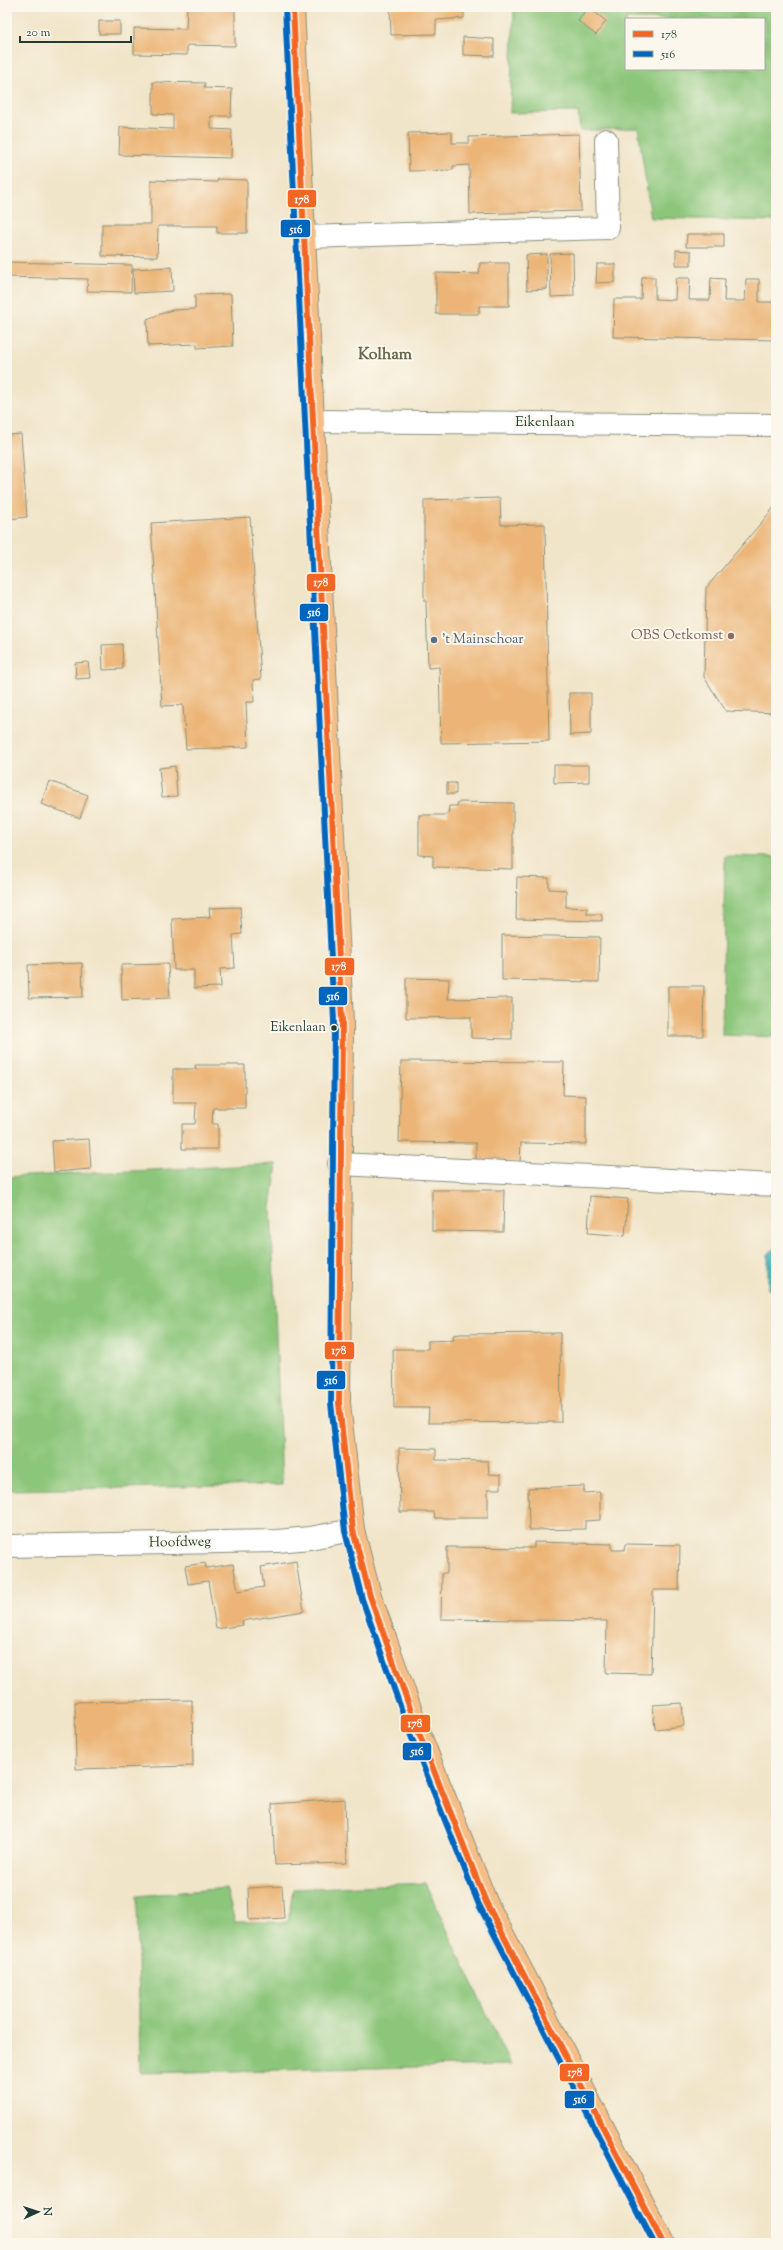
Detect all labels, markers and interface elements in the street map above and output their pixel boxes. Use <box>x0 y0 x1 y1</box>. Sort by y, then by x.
scale bar <box>20 18 131 44</box>
legend <box>625 18 765 70</box>
text: 20 m <box>26 24 51 42</box>
text: 178 <box>661 26 677 44</box>
text: 516 <box>660 46 675 64</box>
line badge: 178 <box>287 189 317 208</box>
text: 178 <box>294 192 310 208</box>
line badge: 516 <box>280 219 311 238</box>
text: 516 <box>289 222 303 238</box>
district label: Kolham <box>358 344 413 367</box>
street label: Eikenlaan <box>515 413 575 433</box>
line badge: 178 <box>306 573 336 592</box>
text: 178 <box>313 575 329 591</box>
line badge: 516 <box>299 603 329 622</box>
text: 516 <box>307 605 321 621</box>
place label: OBS Oetkomst <box>631 626 723 646</box>
place label: 't Mainschoar <box>442 630 524 650</box>
marker: OBS Oetkomst <box>726 631 736 641</box>
marker: 't Mainschoar <box>429 635 439 645</box>
line badge: 178 <box>324 957 355 976</box>
text: 178 <box>331 959 347 975</box>
line badge: 516 <box>318 986 348 1006</box>
text: 516 <box>326 989 340 1005</box>
place label: Eikenlaan <box>271 1019 326 1037</box>
marker: Eikenlaan <box>329 1023 339 1033</box>
line badge: 178 <box>324 1341 355 1360</box>
text: 178 <box>331 1343 347 1359</box>
line badge: 516 <box>316 1370 346 1390</box>
text: 516 <box>324 1373 338 1389</box>
street label: Hoofdweg <box>149 1532 211 1554</box>
line badge: 178 <box>400 1714 431 1733</box>
text: 178 <box>407 1716 423 1732</box>
line badge: 516 <box>402 1742 432 1761</box>
text: 516 <box>410 1744 424 1760</box>
line badge: 178 <box>559 2063 590 2082</box>
text: 178 <box>567 2065 583 2081</box>
line badge: 516 <box>564 2090 595 2109</box>
text: 516 <box>573 2092 587 2108</box>
north arrow <box>18 2192 58 2232</box>
text: N <box>39 2206 55 2217</box>

